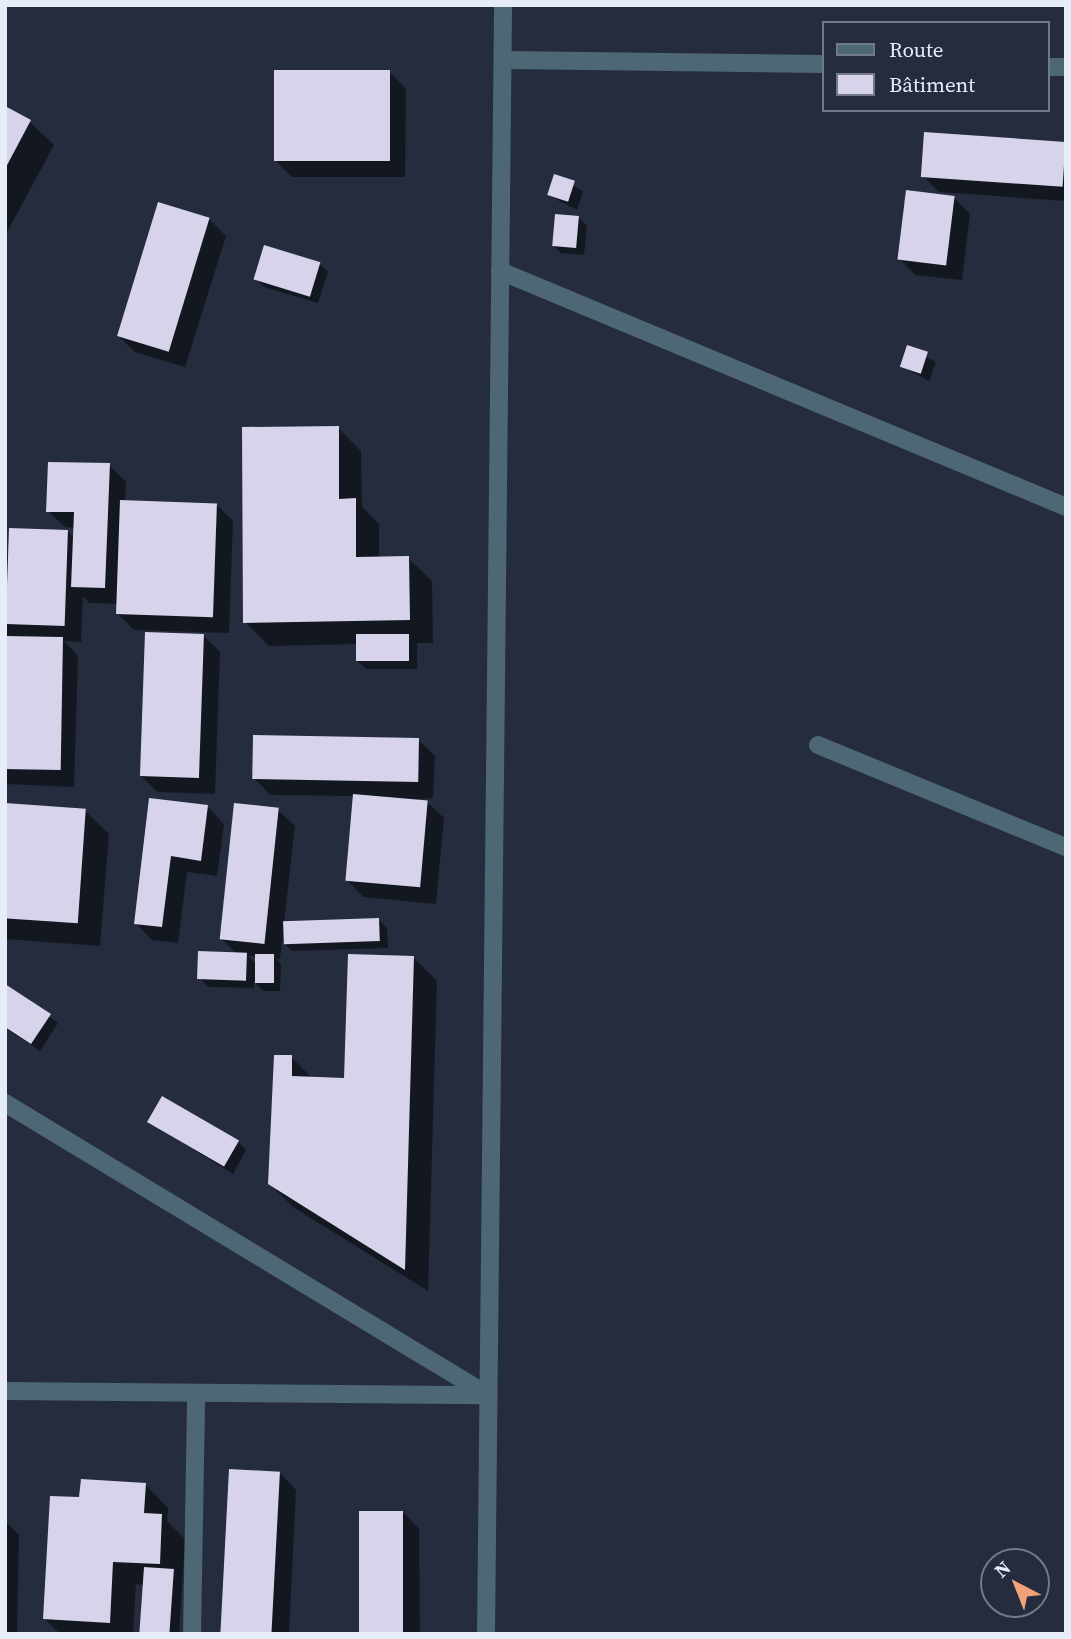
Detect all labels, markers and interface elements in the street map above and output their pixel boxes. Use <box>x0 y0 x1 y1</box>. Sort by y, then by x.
legend <box>822 21 1050 112</box>
text: Route <box>889 35 944 64</box>
text: Bâtiment <box>889 70 975 99</box>
north arrow <box>980 1548 1050 1618</box>
text: N <box>988 1555 1016 1583</box>

